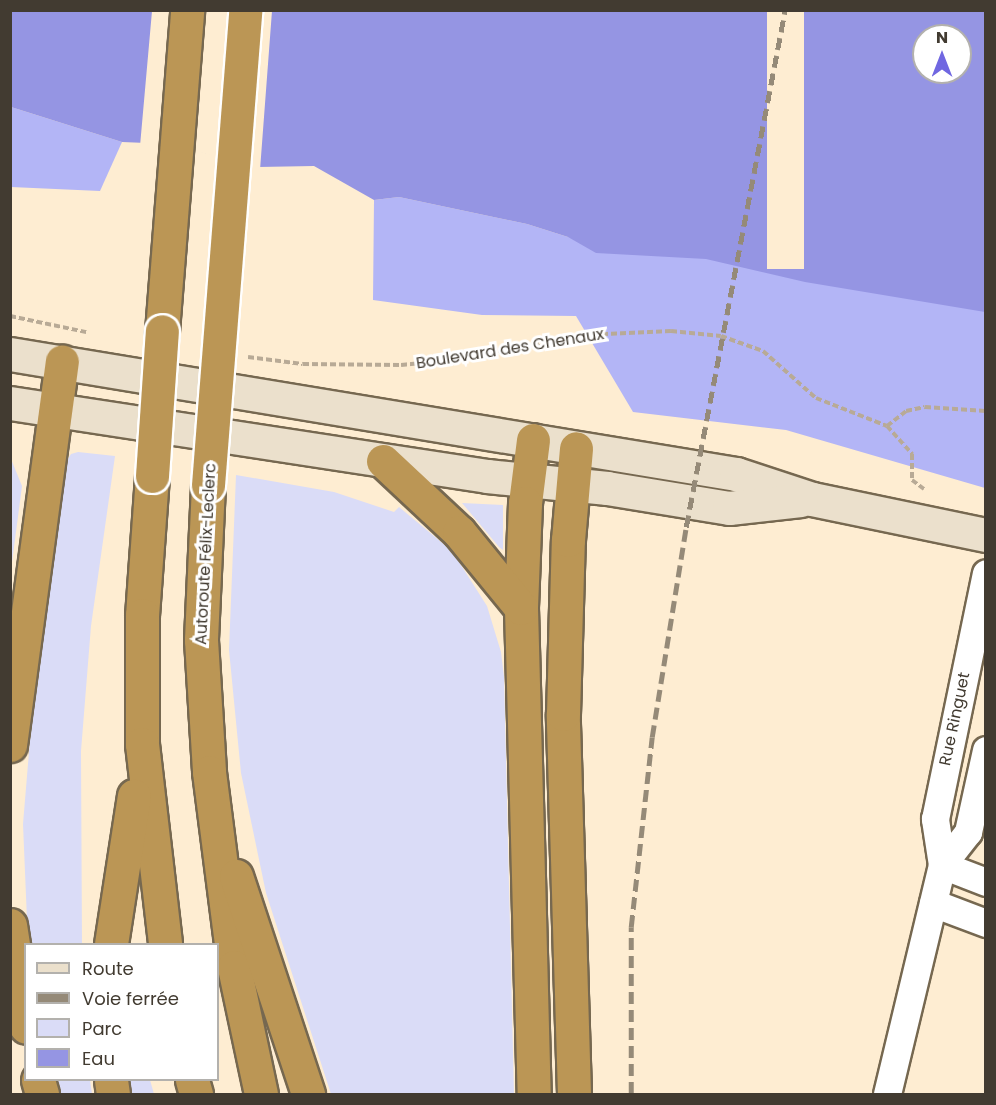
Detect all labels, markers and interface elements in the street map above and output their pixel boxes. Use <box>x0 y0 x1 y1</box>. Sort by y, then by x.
north arrow <box>912 24 972 84</box>
text: N <box>936 26 948 49</box>
street label: Boulevard des Chenaux <box>415 325 605 373</box>
street label: Autoroute Félix-Leclerc <box>192 463 220 645</box>
street label: Rue Ringuet <box>936 671 974 767</box>
legend <box>24 943 219 1081</box>
text: Route <box>82 956 134 981</box>
text: Voie ferrée <box>82 986 179 1011</box>
text: Parc <box>82 1016 122 1041</box>
text: Eau <box>82 1046 115 1071</box>

